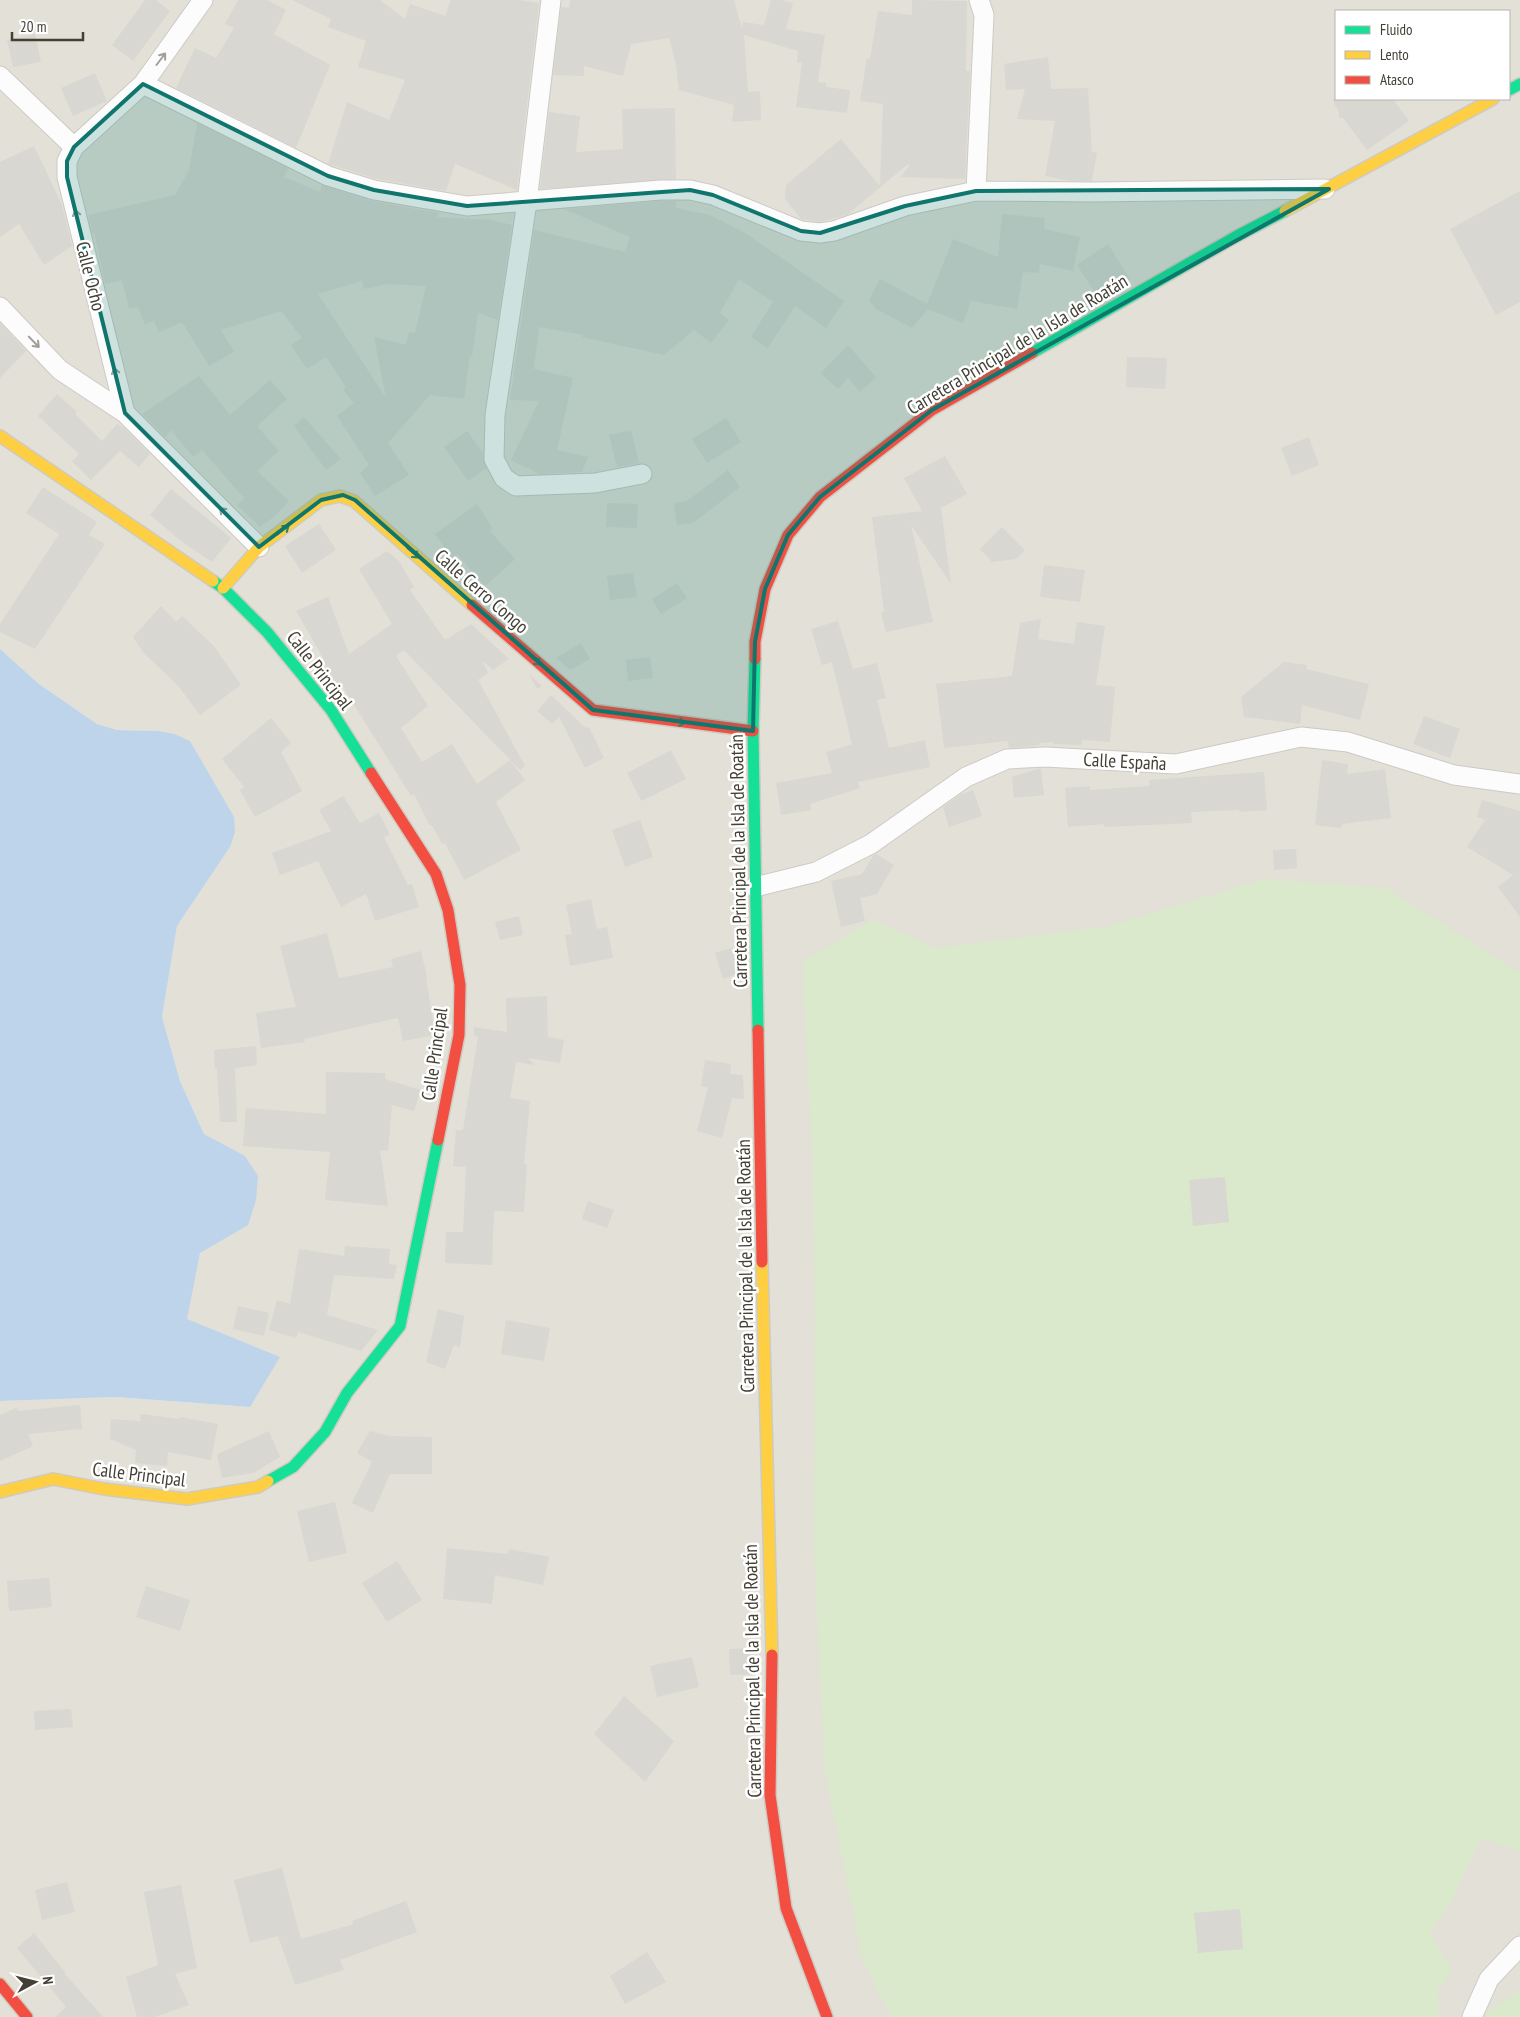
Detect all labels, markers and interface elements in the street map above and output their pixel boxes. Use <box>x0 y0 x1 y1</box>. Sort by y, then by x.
scale bar <box>12 10 84 42</box>
legend <box>1335 10 1510 100</box>
text: 20 m <box>20 17 46 36</box>
text: Fluido <box>1380 20 1412 39</box>
text: Lento <box>1380 45 1409 64</box>
one-way arrow <box>156 53 167 66</box>
text: Atasco <box>1380 70 1414 89</box>
one-way arrow <box>72 210 81 226</box>
street label: Calle Ocho <box>71 239 111 313</box>
street label: Carretera Principal de la Isla de Roatán <box>902 268 1132 420</box>
one-way arrow <box>28 336 40 349</box>
one-way arrow <box>111 368 120 384</box>
one-way arrow <box>219 507 231 519</box>
one-way arrow <box>276 524 289 535</box>
street label: Calle Cerro Congo <box>430 544 534 638</box>
one-way arrow <box>406 548 419 559</box>
street label: Calle Principal <box>282 626 359 715</box>
one-way arrow <box>529 654 542 666</box>
one-way arrow <box>670 717 686 727</box>
street label: Carretera Principal de la Isla de Roatán <box>724 734 752 988</box>
street label: Calle España <box>1083 747 1167 775</box>
street label: Calle Principal <box>416 1005 452 1102</box>
street label: Carretera Principal de la Isla de Roatán <box>731 1139 759 1393</box>
street label: Calle Principal <box>91 1456 188 1492</box>
street label: Carretera Principal de la Isla de Roatán <box>738 1544 766 1798</box>
north arrow <box>10 1957 60 2007</box>
text: N <box>39 1976 57 1985</box>

